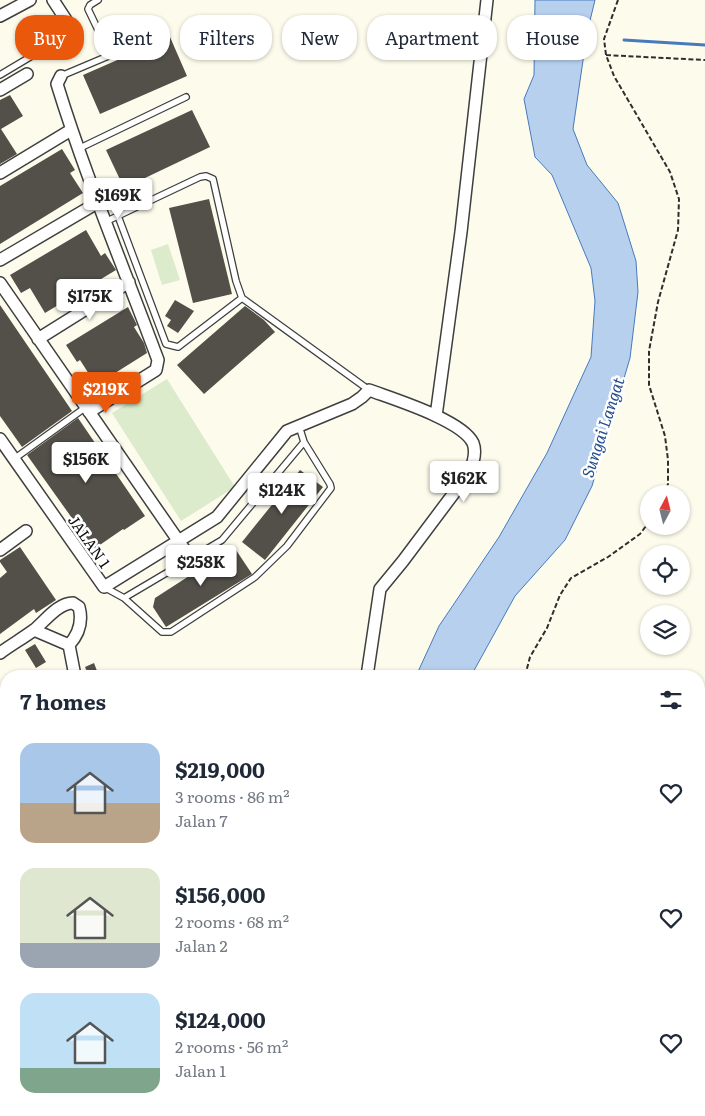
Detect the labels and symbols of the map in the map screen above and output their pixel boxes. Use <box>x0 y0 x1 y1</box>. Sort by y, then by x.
pin: $169K <box>83 178 153 220</box>
pin: $175K <box>55 278 125 321</box>
pin: $219K <box>71 372 141 414</box>
water label: Sungai Langat <box>575 373 630 480</box>
pin: $156K <box>51 442 121 484</box>
pin: $162K <box>429 460 499 503</box>
pin: $124K <box>247 472 317 515</box>
north arrow <box>640 485 690 535</box>
street label: JALAN 1 <box>63 510 117 572</box>
pin: $258K <box>166 544 236 587</box>

